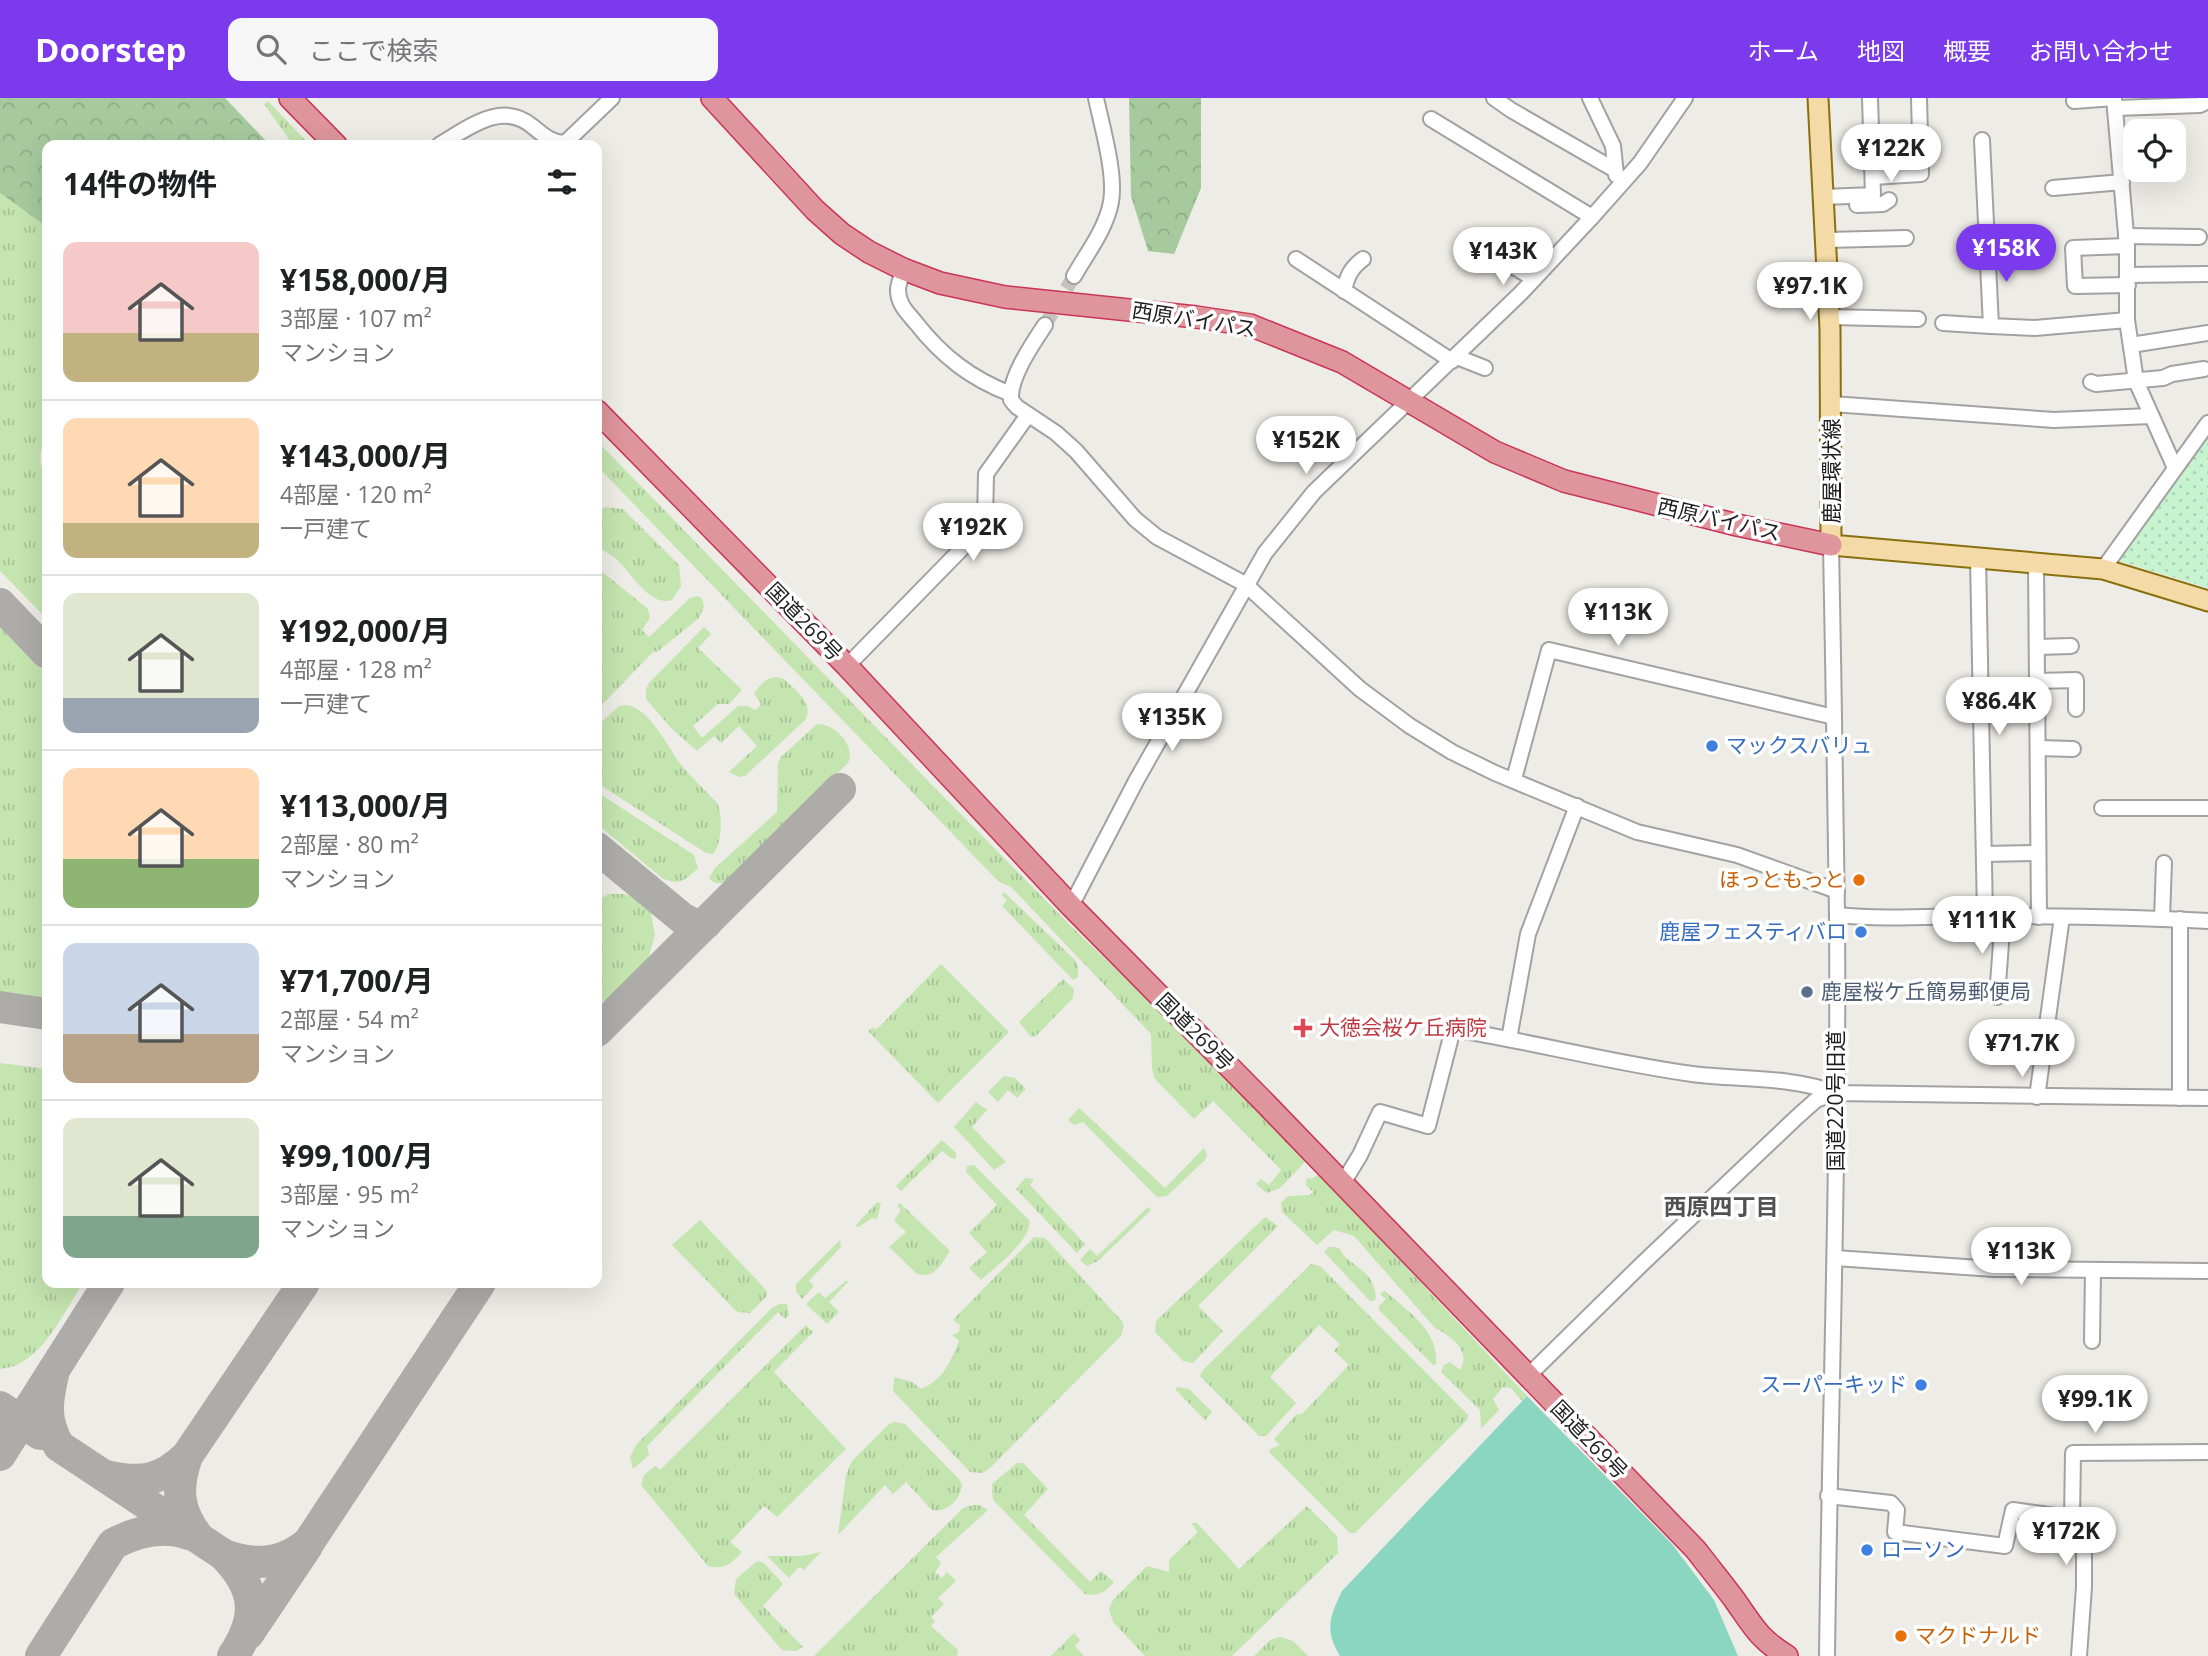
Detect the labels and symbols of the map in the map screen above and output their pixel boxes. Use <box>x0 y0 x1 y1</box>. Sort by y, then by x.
pin: ¥122K <box>1842 125 1940 184</box>
pin: ¥158K <box>1957 225 2055 284</box>
pin: ¥143K <box>1454 228 1552 287</box>
pin: ¥97.1K <box>1753 262 1867 322</box>
street label: 西原バイパス <box>1130 295 1258 343</box>
pin: ¥152K <box>1257 416 1355 476</box>
street label: 鹿屋環状線 <box>1817 419 1845 524</box>
street label: 西原バイパス <box>1655 491 1784 547</box>
pin: ¥192K <box>924 504 1022 563</box>
street label: 国道269号 <box>760 576 849 667</box>
pin: ¥113K <box>1569 588 1667 648</box>
pin: ¥86.4K <box>1942 678 2056 737</box>
pin: ¥135K <box>1123 694 1221 753</box>
place label: マックスバリュ <box>1726 731 1872 759</box>
marker: マックスバリュ <box>1704 738 1720 754</box>
place label: ほっともっと <box>1719 865 1845 893</box>
marker: ほっともっと <box>1851 872 1867 888</box>
pin: ¥111K <box>1933 896 2031 956</box>
place label: 鹿屋フェスティバロ <box>1659 917 1847 945</box>
marker: 鹿屋フェスティバロ <box>1853 924 1869 940</box>
place label: 鹿屋桜ケ丘簡易郵便局 <box>1821 977 2031 1005</box>
marker: 鹿屋桜ケ丘簡易郵便局 <box>1799 984 1815 1000</box>
street label: 国道269号 <box>1151 986 1241 1076</box>
place label: 大徳会桜ケ丘病院 <box>1319 1013 1487 1041</box>
marker: 大徳会桜ケ丘病院 <box>1293 1018 1313 1038</box>
pin: ¥71.7K <box>1965 1020 2079 1079</box>
street label: 国道220号旧道 <box>1821 1030 1849 1172</box>
district label: 西原四丁目 <box>1664 1190 1779 1222</box>
pin: ¥113K <box>1972 1228 2070 1287</box>
place label: スーパーキッド <box>1760 1370 1907 1398</box>
pin: ¥99.1K <box>2038 1376 2152 1435</box>
marker: スーパーキッド <box>1913 1377 1929 1393</box>
street label: 国道269号 <box>1545 1394 1634 1485</box>
pin: ¥172K <box>2017 1508 2115 1567</box>
place label: ローソン <box>1881 1535 1965 1563</box>
marker: ローソン <box>1859 1542 1875 1558</box>
place label: マクドナルド <box>1915 1621 2041 1649</box>
marker: マクドナルド <box>1893 1628 1909 1644</box>

